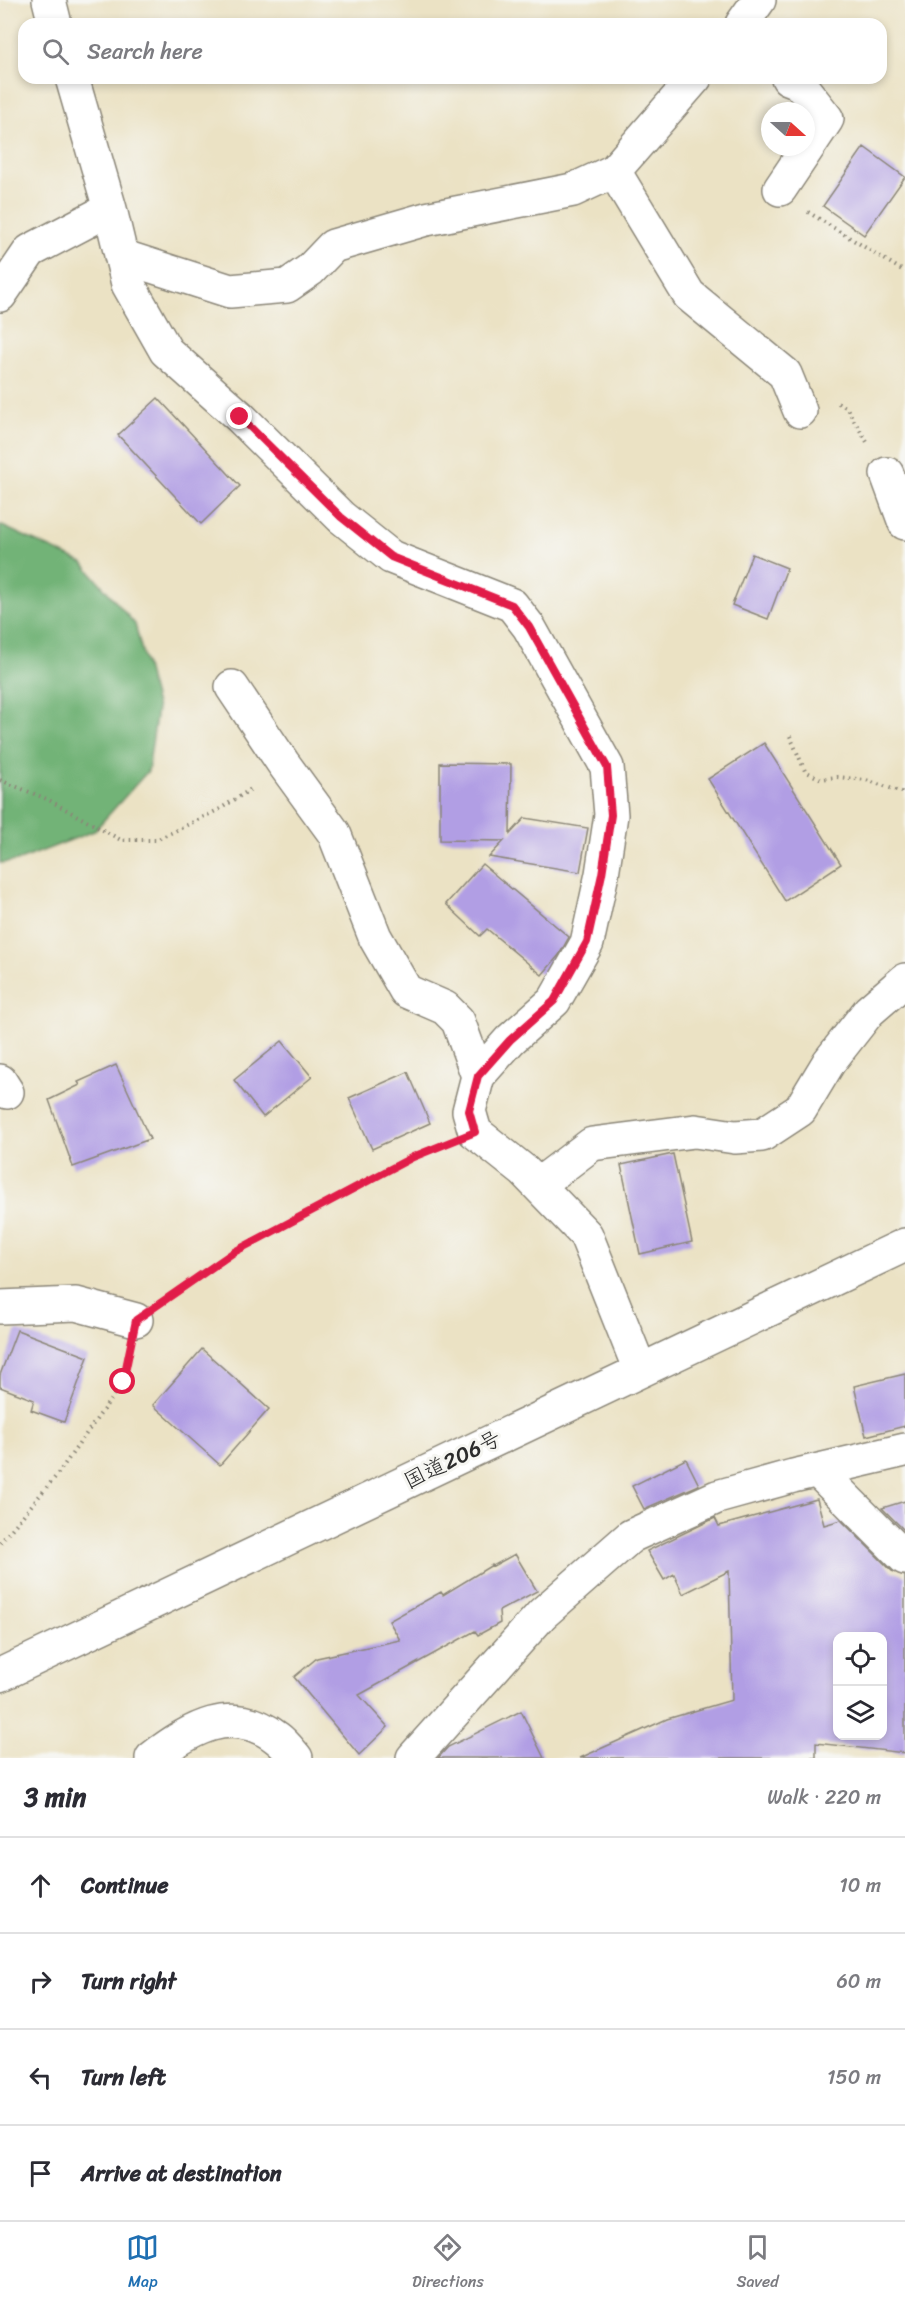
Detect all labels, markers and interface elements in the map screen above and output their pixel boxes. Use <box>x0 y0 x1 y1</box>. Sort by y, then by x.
search box <box>18 18 887 84</box>
text: Search here <box>87 32 203 71</box>
icon: search <box>39 35 72 68</box>
north arrow <box>761 102 815 156</box>
route end <box>226 403 252 429</box>
route start <box>109 1368 135 1394</box>
street label: 国道206号 <box>396 1419 508 1500</box>
map controls <box>833 1632 887 1740</box>
button: locate <box>833 1632 887 1686</box>
button: layers <box>833 1686 887 1740</box>
text: 3 min <box>24 1774 86 1820</box>
text: Walk · 220 m <box>767 1780 881 1815</box>
text: Continue <box>81 1866 169 1905</box>
text: 10 m <box>839 1868 881 1903</box>
icon: ahead <box>24 1869 57 1902</box>
text: Turn right <box>81 1962 176 2001</box>
text: 60 m <box>836 1964 881 1999</box>
icon: right <box>24 1965 57 1998</box>
text: Turn left <box>81 2058 166 2097</box>
text: 150 m <box>827 2060 881 2095</box>
icon: left <box>24 2061 57 2094</box>
text: Arrive at destination <box>81 2154 282 2193</box>
icon: arrive <box>24 2157 57 2190</box>
tab: Map <box>126 2231 159 2296</box>
tab: Directions <box>412 2231 484 2296</box>
tab: Saved <box>736 2231 779 2296</box>

